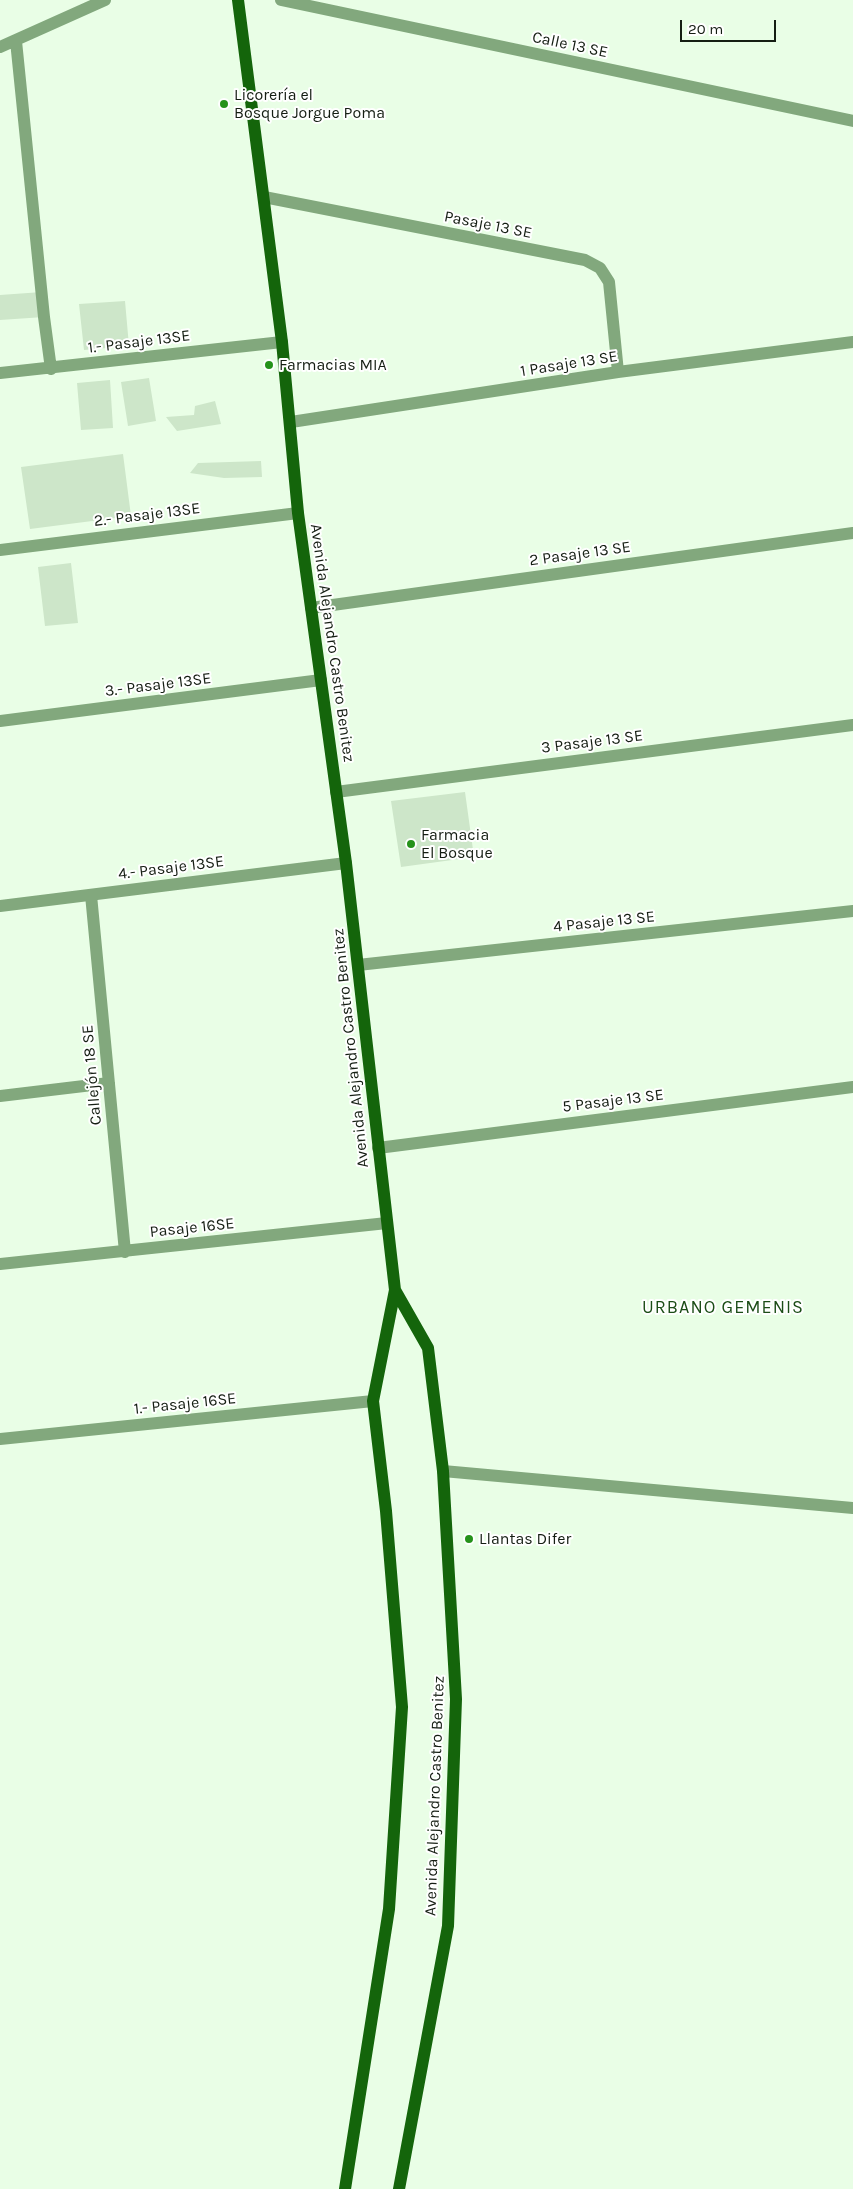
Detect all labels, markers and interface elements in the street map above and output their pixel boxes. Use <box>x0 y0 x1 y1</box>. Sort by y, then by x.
scale bar <box>683 10 779 42</box>
text: 20 m <box>688 20 723 38</box>
street label: Calle 13 SE <box>530 28 610 62</box>
place label: Licorería el Bosque Jorgue Poma <box>234 85 385 123</box>
marker: Licorería el Bosque Jorgue Poma <box>218 98 230 110</box>
street label: Pasaje 13 SE <box>442 207 534 243</box>
street label: 1.- Pasaje 13SE <box>87 326 191 358</box>
street label: 1 Pasaje 13 SE <box>519 347 619 381</box>
place label: Farmacias MIA <box>279 355 387 375</box>
marker: Farmacias MIA <box>263 359 275 371</box>
street label: 2.- Pasaje 13SE <box>93 499 201 531</box>
street label: Avenida Alejandro Castro Benitez <box>306 523 358 763</box>
street label: 2 Pasaje 13 SE <box>528 537 632 571</box>
street label: 3.- Pasaje 13SE <box>104 669 212 701</box>
street label: 3 Pasaje 13 SE <box>540 726 644 758</box>
place label: Farmacia El Bosque <box>421 825 493 863</box>
marker: Farmacia El Bosque <box>405 838 417 850</box>
street label: 4.- Pasaje 13SE <box>117 852 225 884</box>
street label: 4 Pasaje 13 SE <box>552 907 656 937</box>
street label: Avenida Alejandro Castro Benitez <box>329 927 373 1169</box>
street label: Callejón 18 SE <box>78 1024 106 1126</box>
street label: 5 Pasaje 13 SE <box>561 1085 665 1117</box>
street label: Pasaje 16SE <box>149 1214 235 1242</box>
district label: URBANO GEMENIS <box>640 1297 806 1319</box>
street label: 1.- Pasaje 16SE <box>133 1389 237 1419</box>
place label: Llantas Difer <box>479 1529 571 1549</box>
marker: Llantas Difer <box>463 1533 475 1545</box>
street label: Avenida Alejandro Castro Benitez <box>421 1675 449 1917</box>

